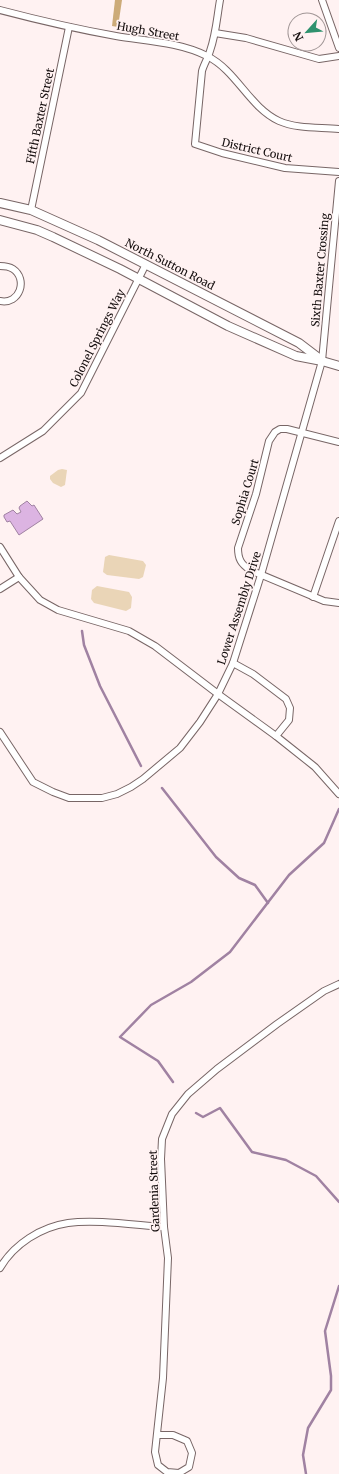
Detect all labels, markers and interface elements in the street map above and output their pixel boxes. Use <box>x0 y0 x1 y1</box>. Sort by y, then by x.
north arrow <box>287 12 327 52</box>
street label: Hugh Street <box>116 19 181 44</box>
text: N <box>290 29 306 44</box>
street label: Fifth Baxter Street <box>23 66 57 165</box>
street label: District Court <box>220 135 294 165</box>
street label: Sixth Baxter Crossing <box>308 212 332 328</box>
street label: North Sutton Road <box>123 235 217 293</box>
street label: Colonel Springs Way <box>66 286 128 389</box>
street label: Sophia Court <box>228 456 262 527</box>
street label: Lower Assembly Drive <box>214 549 264 666</box>
street label: Gardenia Street <box>146 1149 162 1232</box>

